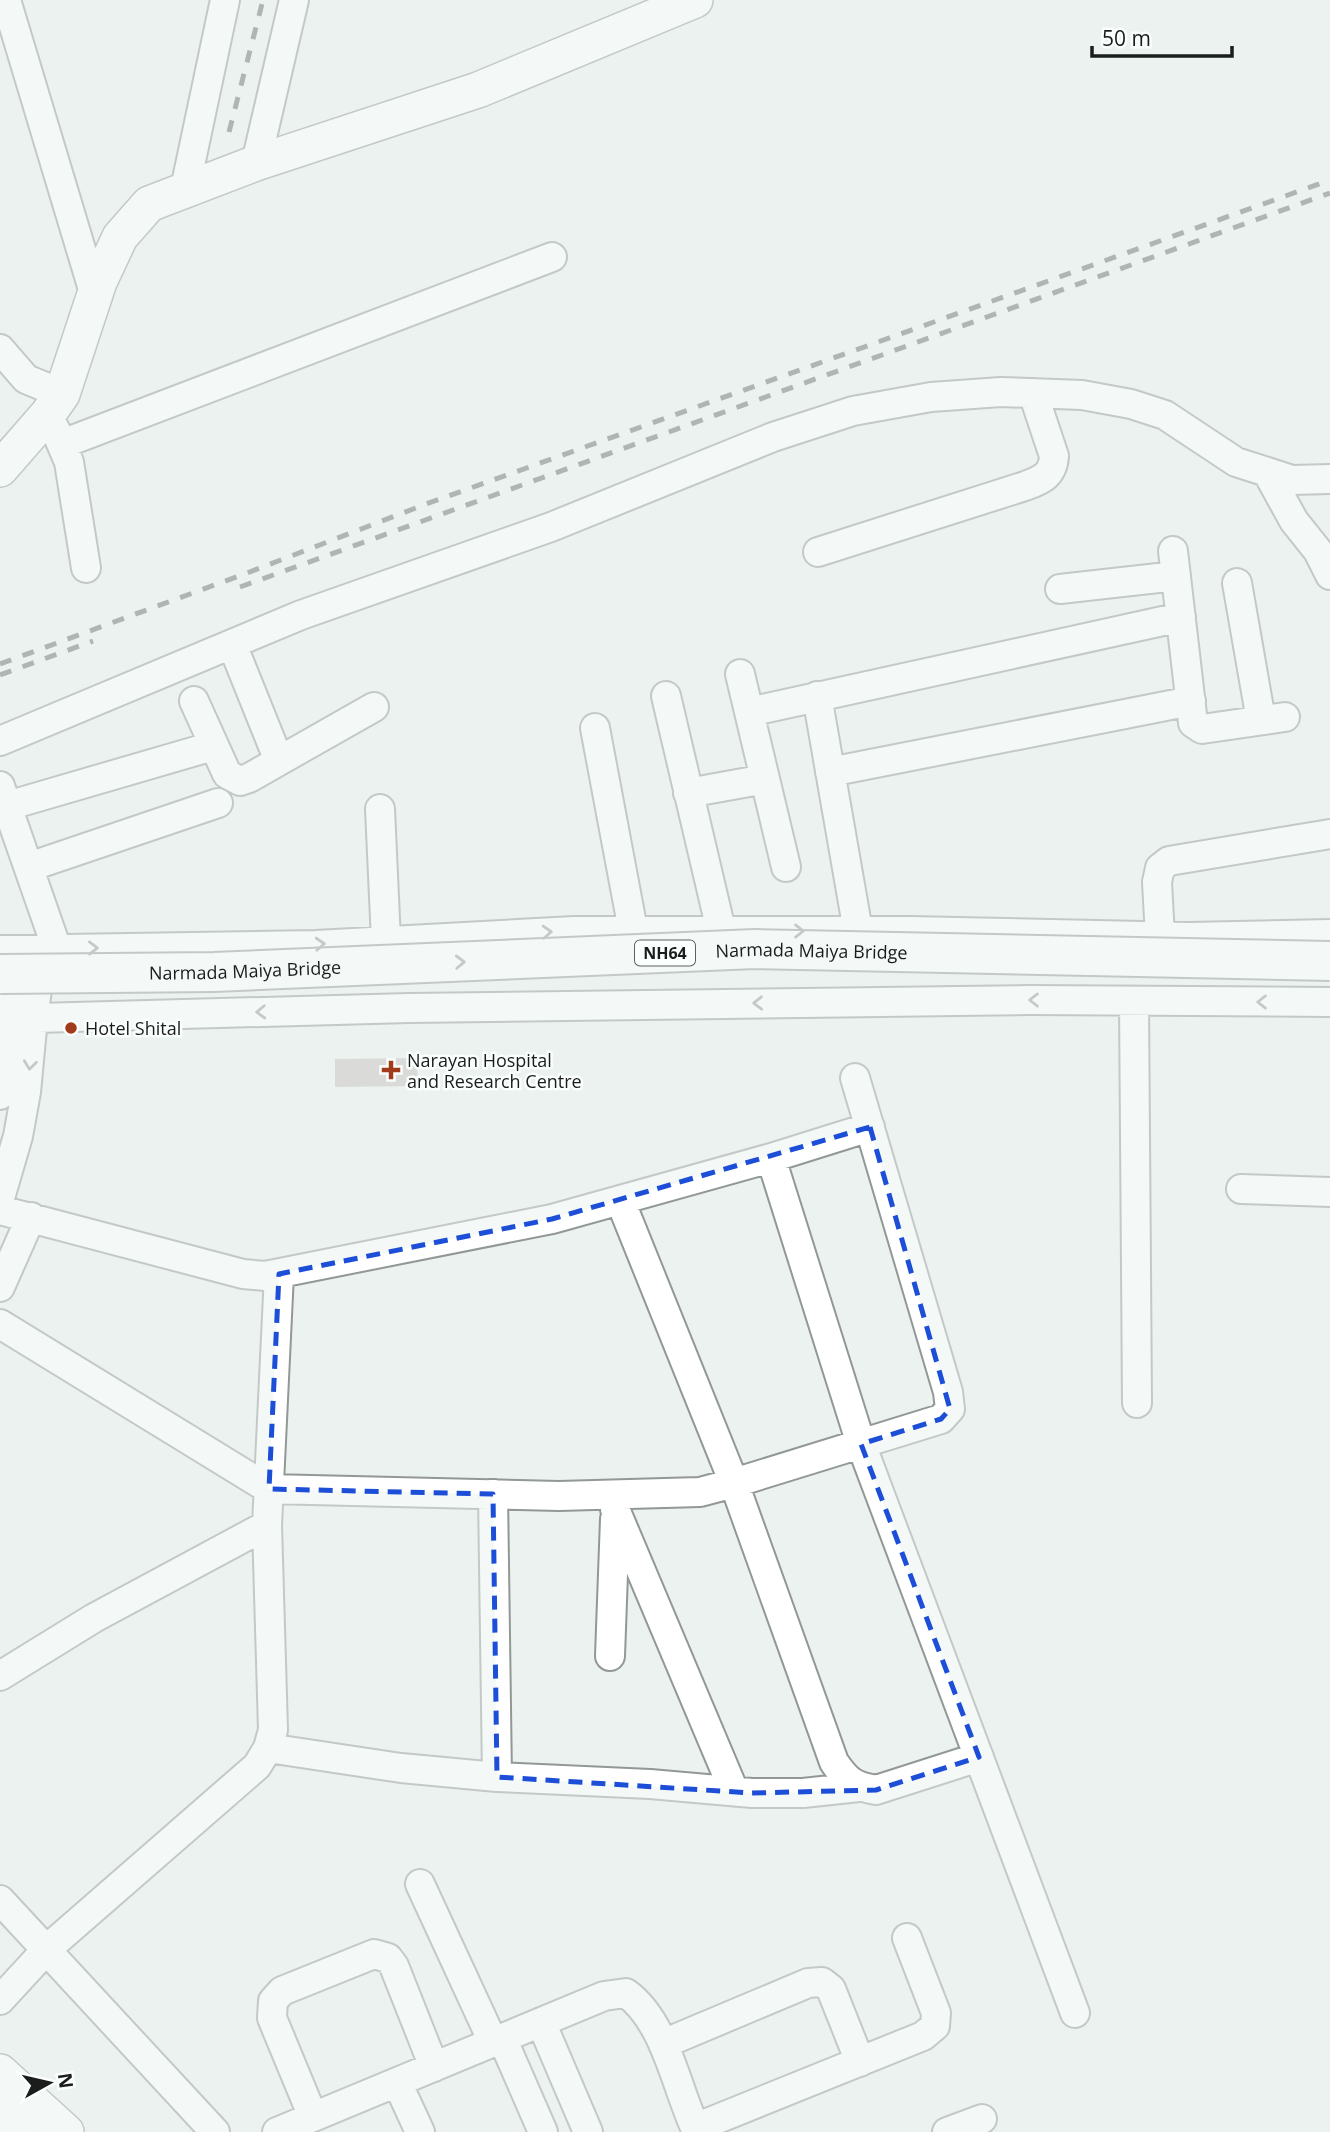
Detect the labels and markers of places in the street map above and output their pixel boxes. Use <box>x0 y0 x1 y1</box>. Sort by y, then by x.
place label: Hotel Shital <box>85 1016 181 1040</box>
marker: Hotel Shital <box>63 1020 79 1036</box>
place label: Narayan Hospital and Research Centre <box>407 1048 582 1093</box>
marker: Narayan Hospital and Research Centre <box>381 1060 401 1080</box>

